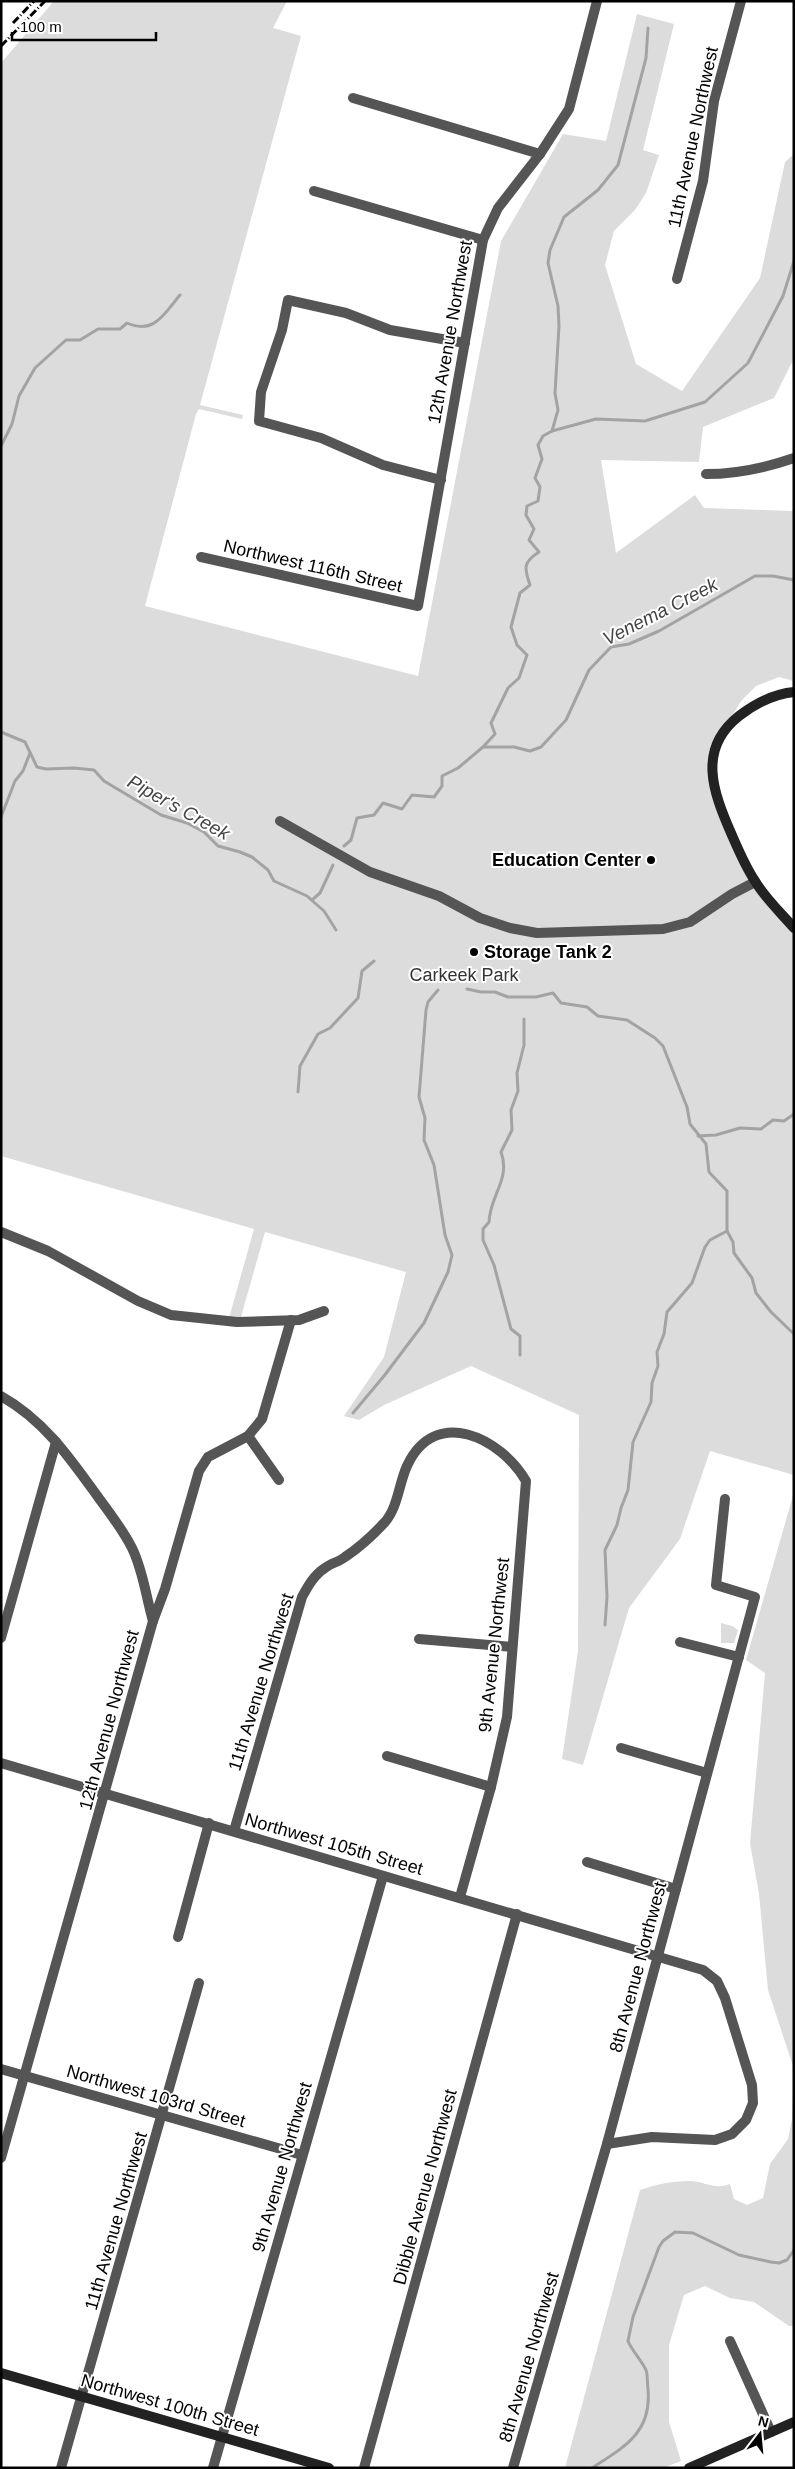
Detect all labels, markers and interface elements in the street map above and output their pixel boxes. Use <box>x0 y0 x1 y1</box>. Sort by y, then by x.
scale bar <box>12 10 156 42</box>
text: 100 m <box>20 18 62 35</box>
street label: 11th Avenue Northwest <box>664 45 722 229</box>
street label: 12th Avenue Northwest <box>424 239 476 425</box>
street label: Northwest 116th Street <box>222 536 404 596</box>
water label: Venema Creek <box>599 573 722 649</box>
water label: Piper's Creek <box>124 771 235 845</box>
place label: Education Center <box>492 850 641 870</box>
marker: Education Center <box>645 854 657 866</box>
place label: Storage Tank 2 <box>484 942 612 962</box>
marker: Storage Tank 2 <box>468 946 480 958</box>
park label: Carkeek Park <box>409 965 520 985</box>
street label: 9th Avenue Northwest <box>475 1557 513 1733</box>
street label: 11th Avenue Northwest <box>224 1591 298 1773</box>
street label: 12th Avenue Northwest <box>75 1628 143 1812</box>
street label: Northwest 105th Street <box>243 1809 425 1879</box>
street label: 8th Avenue Northwest <box>606 1880 670 2054</box>
street label: Northwest 103rd Street <box>64 2061 248 2131</box>
street label: 9th Avenue Northwest <box>248 2080 316 2254</box>
street label: Dibble Avenue Northwest <box>389 2087 461 2287</box>
street label: 11th Avenue Northwest <box>81 2130 151 2312</box>
street label: 8th Avenue Northwest <box>495 2270 563 2444</box>
street label: Northwest 100th Street <box>79 2370 261 2440</box>
north arrow <box>735 2409 785 2459</box>
text: N <box>757 2412 771 2431</box>

